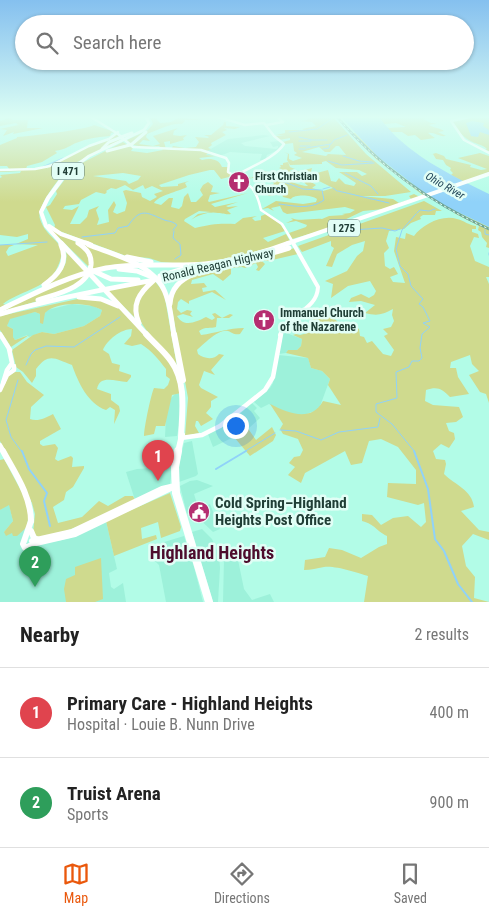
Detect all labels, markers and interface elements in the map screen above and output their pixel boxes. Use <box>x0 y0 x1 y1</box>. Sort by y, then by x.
search box <box>15 15 474 70</box>
icon: search <box>33 29 61 57</box>
text: Search here <box>73 31 161 54</box>
road number: I 471 <box>52 162 84 180</box>
church icon: First Christian Church <box>227 170 251 194</box>
place label: First Christian Church <box>255 170 317 196</box>
water label: Ohio River <box>423 170 467 203</box>
road number: I 275 <box>328 220 360 237</box>
street label: Ronald Reagan Highway <box>161 245 275 285</box>
place label: Immanuel Church of the Nazarene <box>280 306 364 334</box>
church icon: Immanuel Church of the Nazarene <box>252 308 276 332</box>
your location <box>223 413 249 439</box>
pin: 1 <box>142 440 174 481</box>
place label: Cold Spring–Highland Heights Post Office <box>215 494 347 529</box>
public building icon: Cold Spring–Highland Heights Post Office <box>187 500 211 524</box>
district label: Highland Heights <box>150 542 274 563</box>
pin: 2 <box>19 546 51 587</box>
text: Nearby <box>20 623 79 647</box>
text: 2 results <box>414 625 469 644</box>
text: Primary Care - Highland Heights <box>67 692 313 715</box>
text: 1 <box>32 703 40 722</box>
text: 400 m <box>430 703 469 722</box>
text: Hospital · Louie B. Nunn Drive <box>67 715 255 734</box>
text: Truist Arena <box>67 782 161 805</box>
text: 2 <box>32 793 40 812</box>
text: 900 m <box>430 793 469 812</box>
text: Sports <box>67 805 109 824</box>
tab: Map <box>62 860 90 906</box>
tab: Directions <box>214 860 270 906</box>
tab: Saved <box>394 860 427 906</box>

